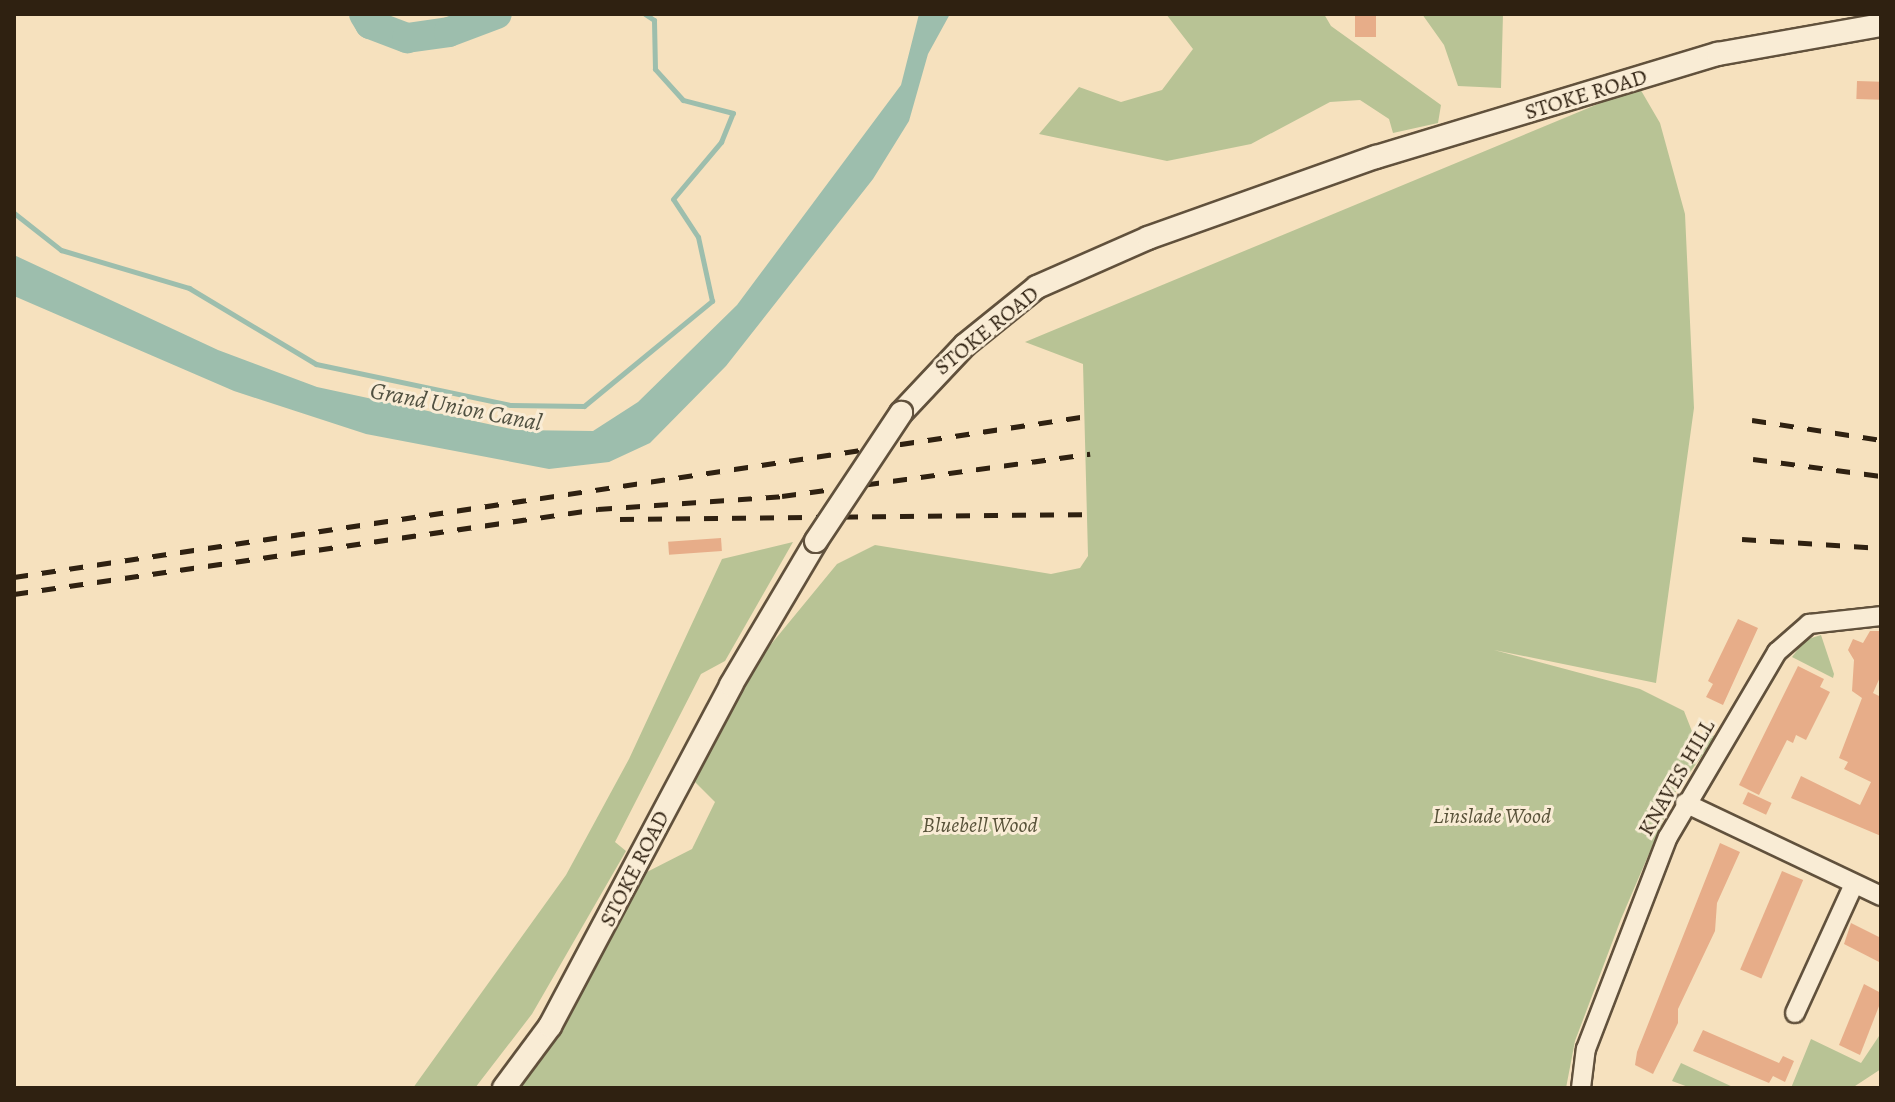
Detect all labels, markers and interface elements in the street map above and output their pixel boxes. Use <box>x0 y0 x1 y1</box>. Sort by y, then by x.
street label: STOKE ROAD <box>1522 64 1650 126</box>
street label: STOKE ROAD <box>930 281 1044 381</box>
water label: Grand Union Canal <box>368 376 544 438</box>
street label: KNAVES HILL <box>1633 715 1721 841</box>
park label: Linslade Wood <box>1433 804 1551 830</box>
street label: STOKE ROAD <box>595 807 675 931</box>
park label: Bluebell Wood <box>922 813 1038 839</box>

